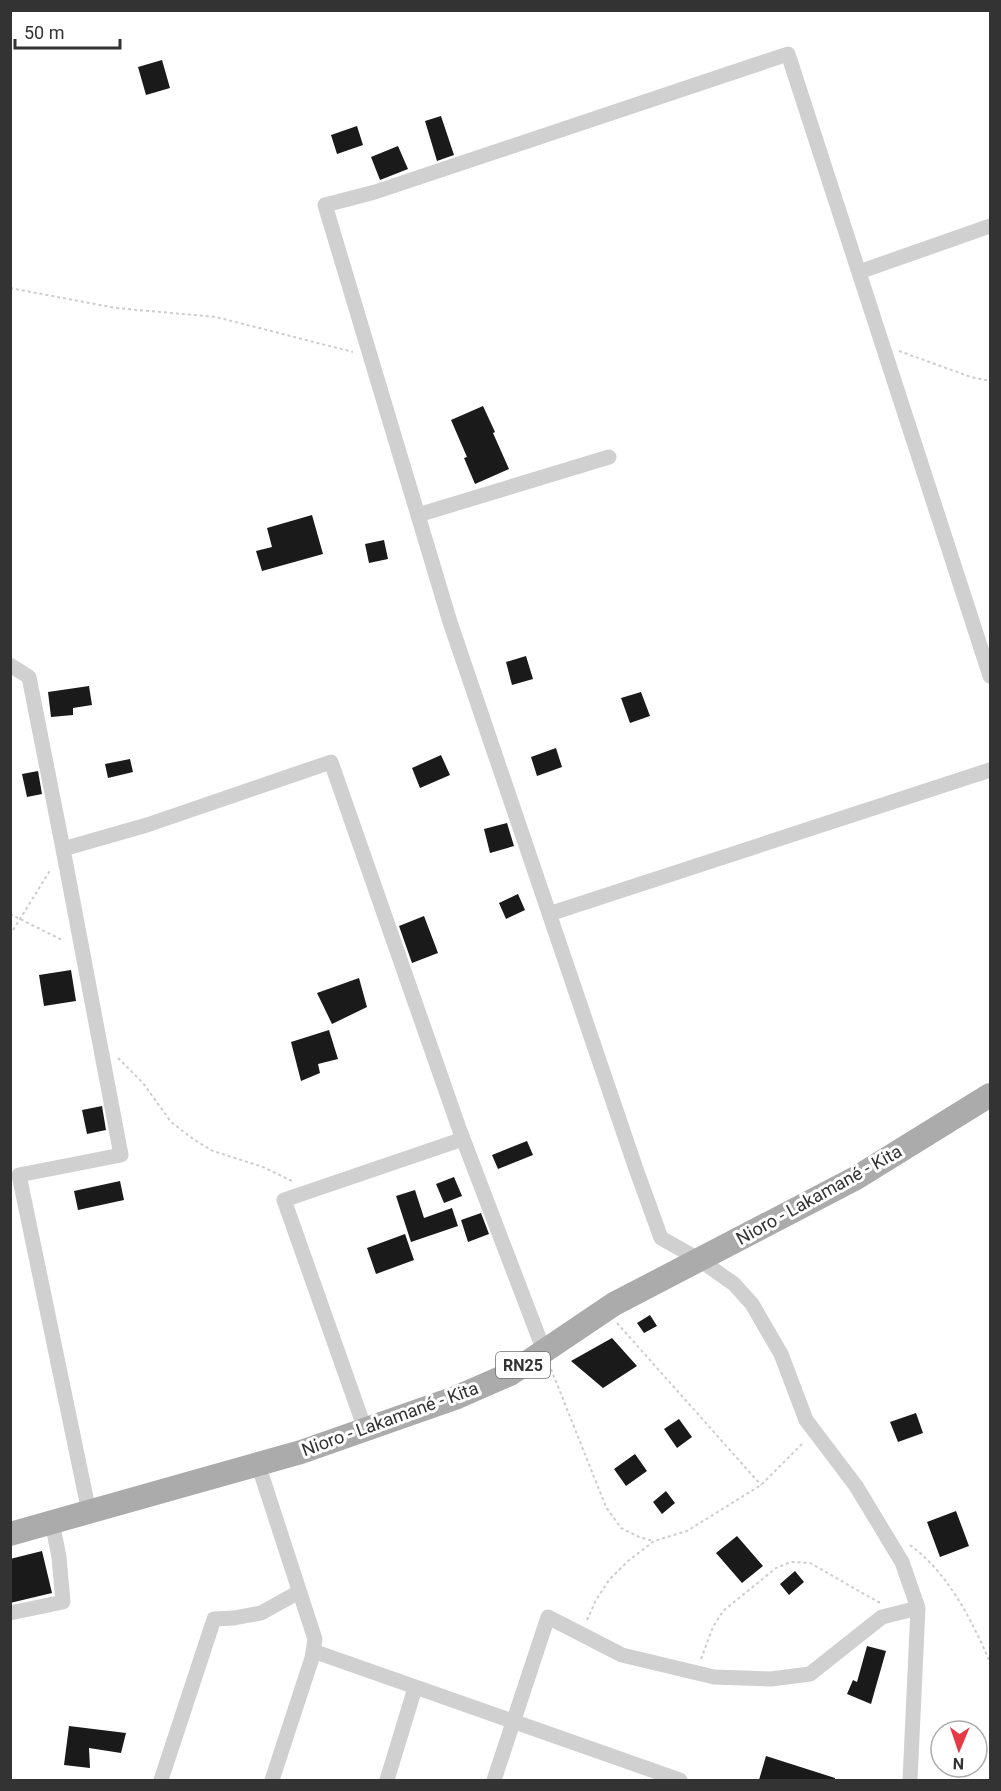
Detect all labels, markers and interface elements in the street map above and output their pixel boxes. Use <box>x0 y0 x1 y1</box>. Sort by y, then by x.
scale bar <box>15 12 120 50</box>
text: 50 m <box>24 22 64 43</box>
street label: Nioro - Lakamané - Kita <box>732 1140 905 1249</box>
road number: RN25 <box>496 1352 550 1378</box>
street label: Nioro - Lakamané - Kita <box>299 1377 481 1460</box>
north arrow <box>929 1719 989 1779</box>
text: N <box>953 1754 964 1773</box>

